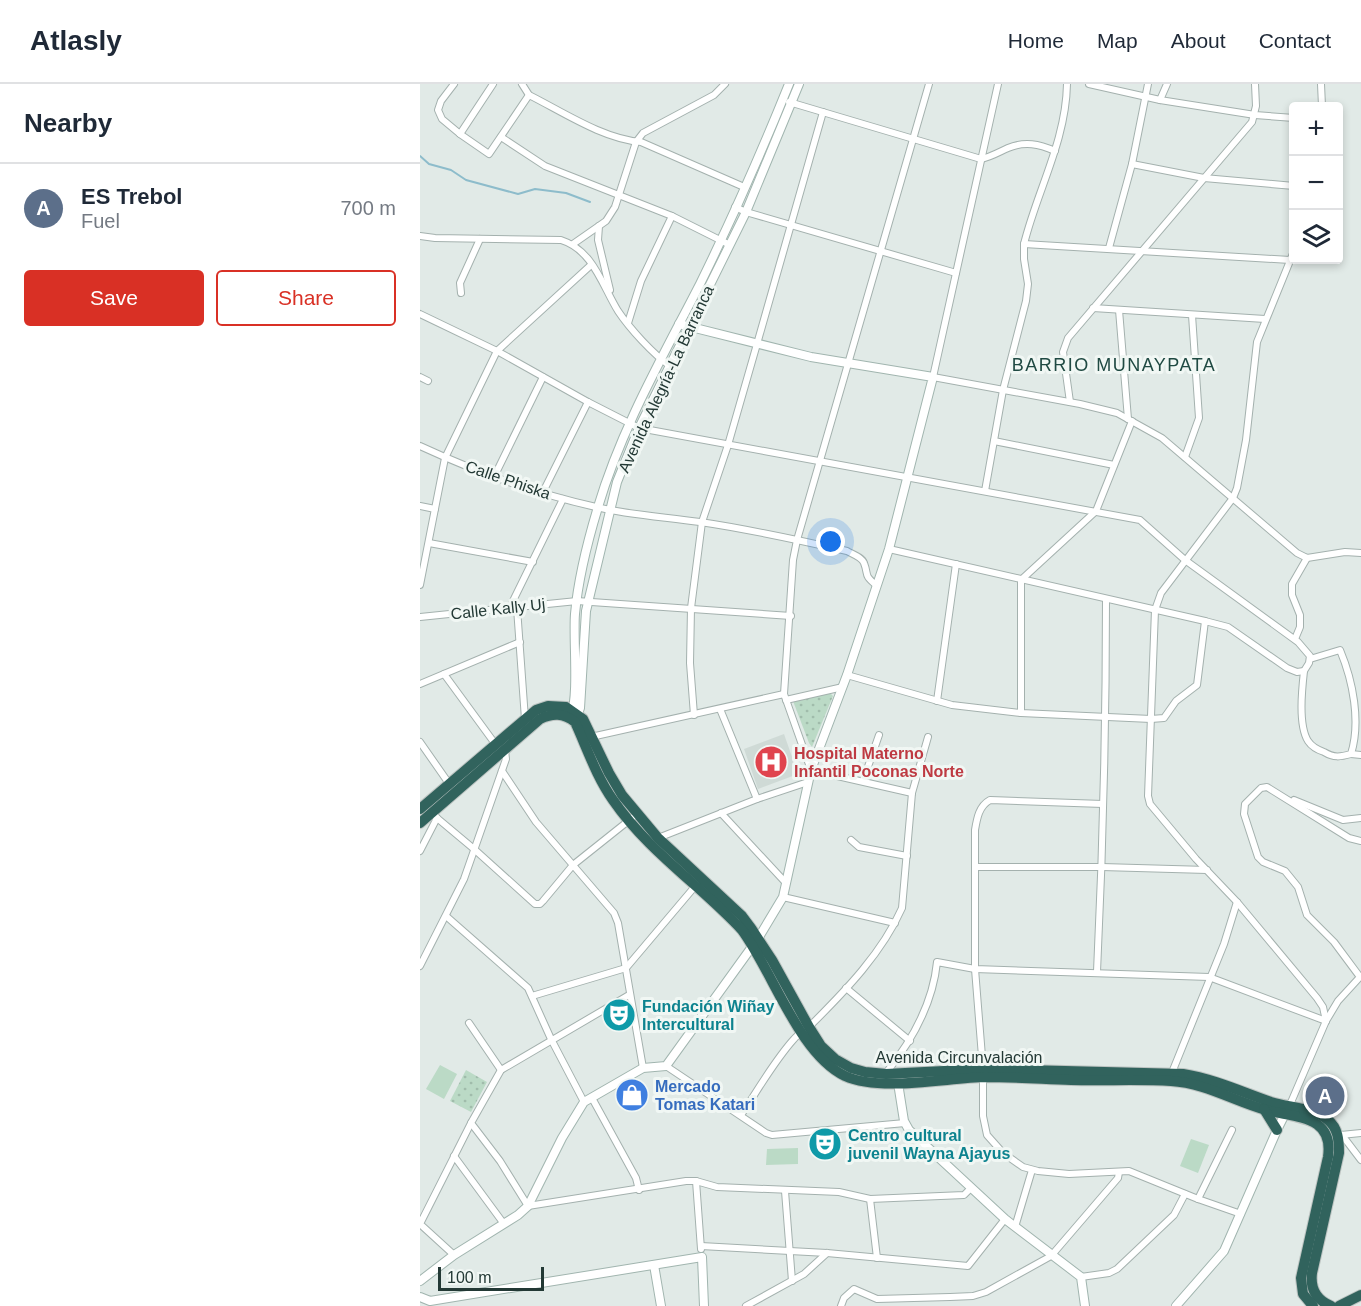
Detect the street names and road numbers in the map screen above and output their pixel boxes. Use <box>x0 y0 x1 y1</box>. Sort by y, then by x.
street label: Avenida Alegría-La Barranca <box>615 283 717 475</box>
street label: Calle Phiska <box>463 457 553 503</box>
street label: Calle Kally Uj <box>450 596 546 622</box>
street label: Avenida Circunvalación <box>876 1049 1042 1066</box>

